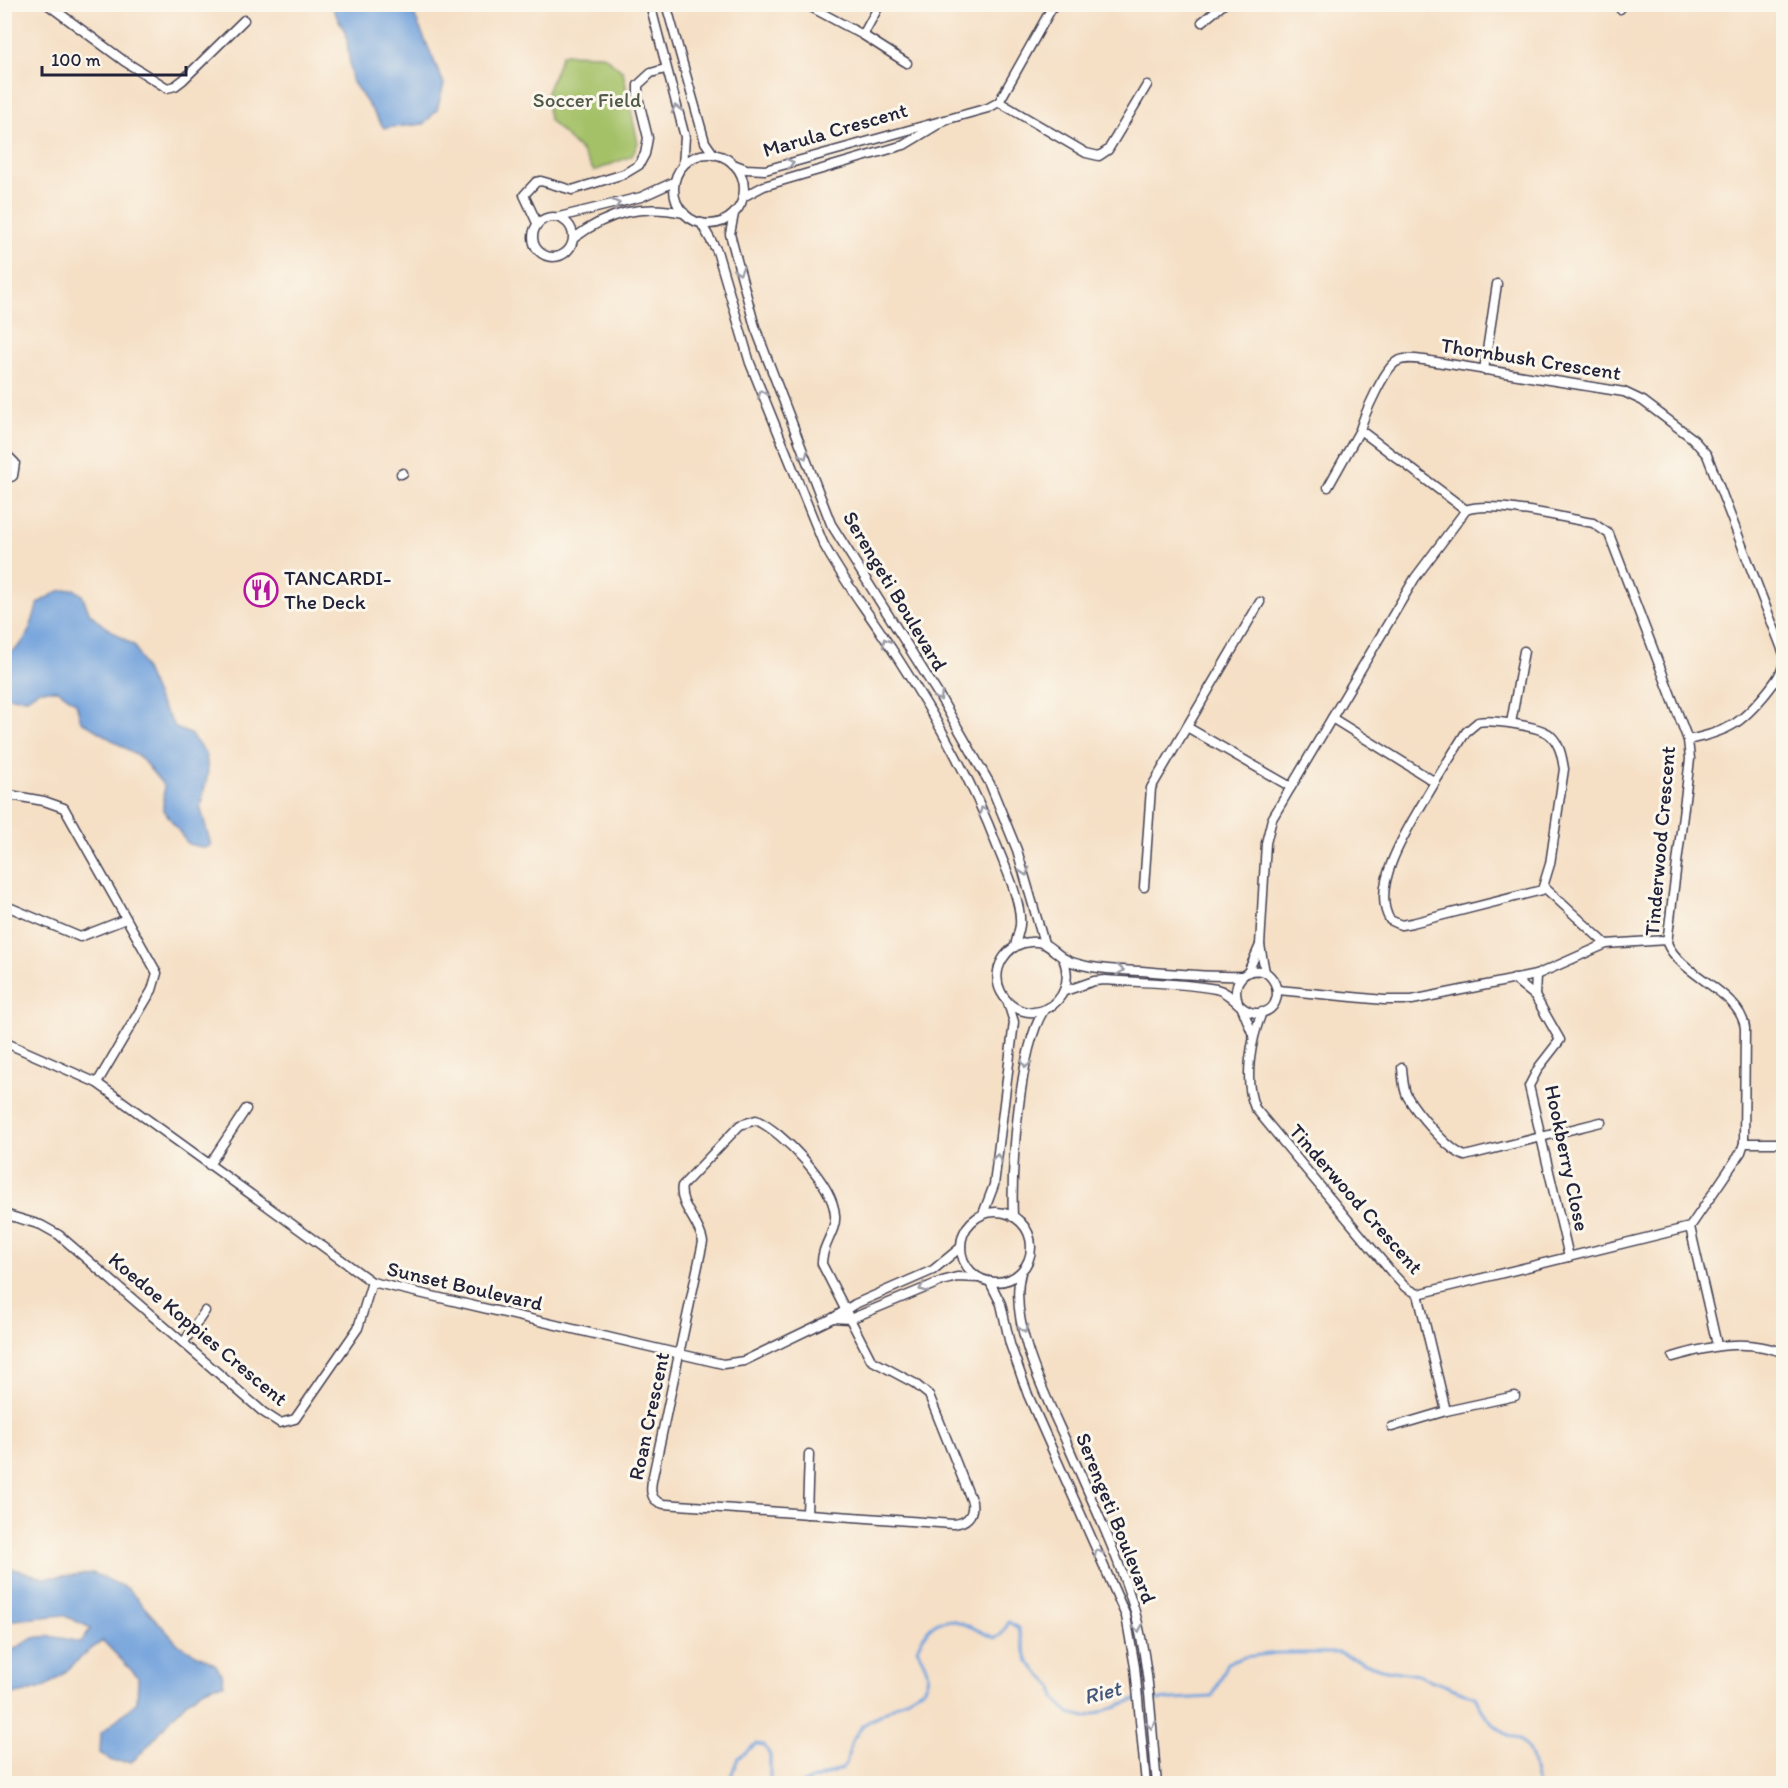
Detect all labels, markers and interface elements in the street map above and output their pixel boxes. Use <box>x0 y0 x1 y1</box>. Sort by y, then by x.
scale bar <box>42 39 186 77</box>
text: 100 m <box>51 49 101 71</box>
park label: Soccer Field <box>533 87 641 112</box>
street label: Marula Crescent <box>760 97 910 162</box>
one-way arrow <box>671 104 683 115</box>
one-way arrow <box>785 158 795 171</box>
one-way arrow <box>610 199 620 211</box>
one-way arrow <box>732 266 745 276</box>
street label: Thornbush Crescent <box>1439 332 1623 385</box>
one-way arrow <box>757 389 769 400</box>
one-way arrow <box>797 448 809 459</box>
street label: Serengeti Boulevard <box>838 506 953 675</box>
place label: TANCARDI- The Deck <box>284 565 391 614</box>
restaurant icon: TANCARDI- The Deck <box>243 572 279 608</box>
one-way arrow <box>882 638 894 648</box>
one-way arrow <box>932 691 944 701</box>
street label: Tinderwood Crescent <box>1639 745 1680 937</box>
one-way arrow <box>978 806 990 817</box>
one-way arrow <box>1017 866 1030 877</box>
one-way arrow <box>1115 963 1124 976</box>
one-way arrow <box>1021 1060 1033 1069</box>
street label: Hookberry Close <box>1540 1083 1595 1233</box>
street label: Tinderwood Crescent <box>1284 1118 1428 1279</box>
one-way arrow <box>991 1153 1003 1162</box>
street label: Koedoe Koppies Crescent <box>104 1246 293 1411</box>
street label: Sunset Boulevard <box>385 1255 546 1316</box>
one-way arrow <box>918 1281 929 1293</box>
one-way arrow <box>1017 1324 1030 1334</box>
street label: Roan Crescent <box>623 1350 674 1482</box>
street label: Serengeti Boulevard <box>1071 1429 1162 1607</box>
one-way arrow <box>1093 1548 1105 1559</box>
one-way arrow <box>1131 1623 1144 1633</box>
water label: Riet <box>1080 1674 1125 1710</box>
one-way arrow <box>1144 1720 1157 1729</box>

